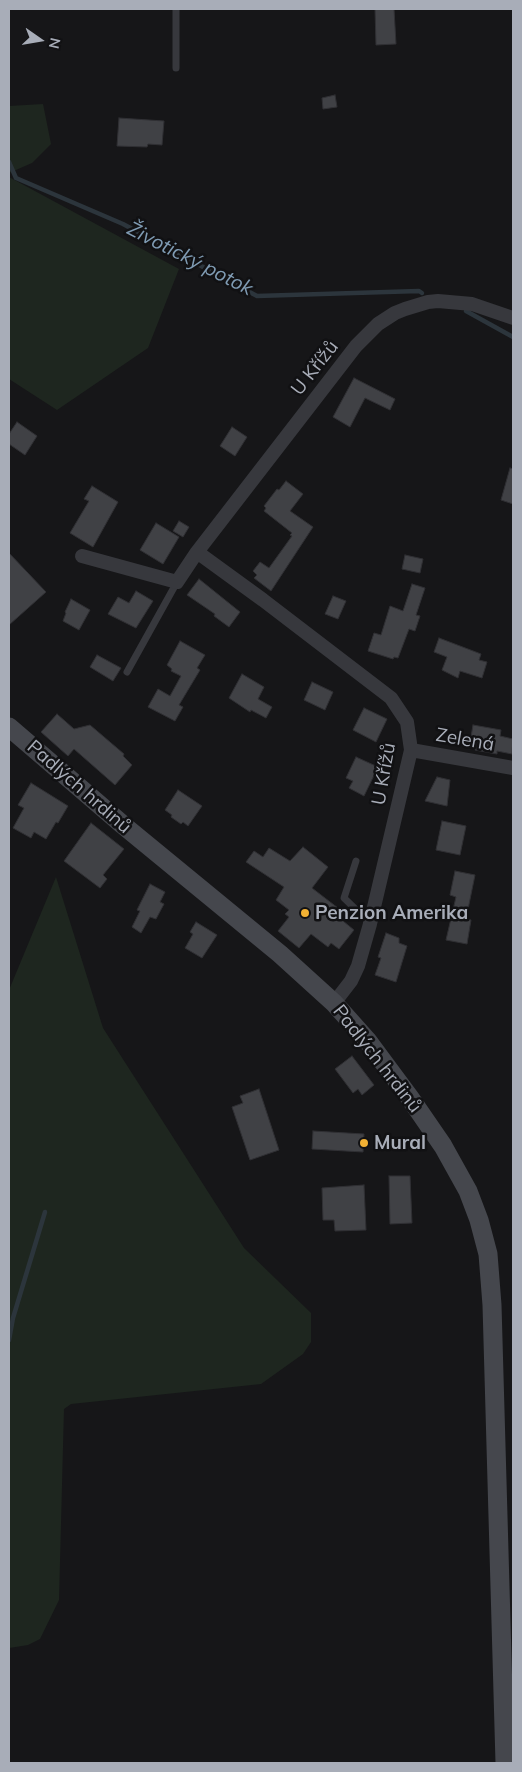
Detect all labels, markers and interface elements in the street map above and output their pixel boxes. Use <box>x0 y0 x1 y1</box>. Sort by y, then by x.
north arrow <box>15 15 65 65</box>
text: N <box>45 36 65 51</box>
water label: Životický potok <box>123 217 257 301</box>
street label: U Křížů <box>287 336 343 400</box>
street label: Zelená <box>434 724 496 756</box>
street label: Padlých hrdinů <box>22 736 136 838</box>
street label: U Křížů <box>367 741 401 807</box>
place label: Penzion Amerika <box>315 902 468 924</box>
marker: Penzion Amerika <box>299 907 311 919</box>
street label: Padlých hrdinů <box>328 1001 426 1117</box>
place label: Mural <box>374 1132 426 1154</box>
marker: Mural <box>358 1137 370 1149</box>

